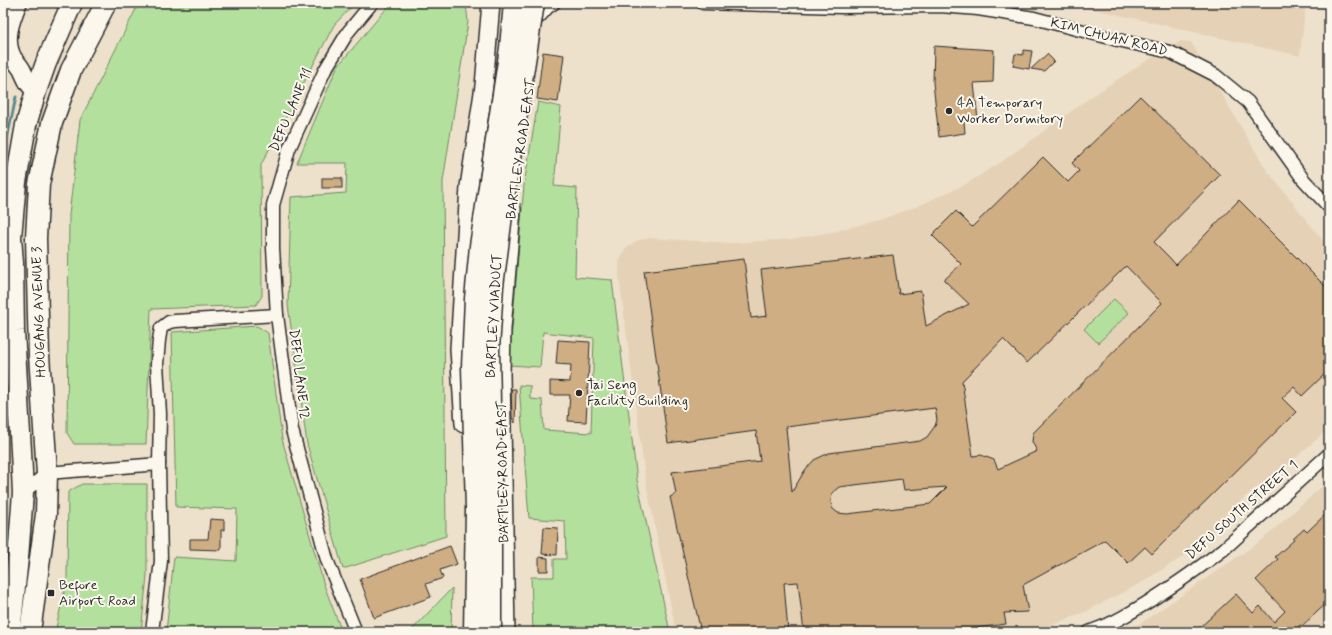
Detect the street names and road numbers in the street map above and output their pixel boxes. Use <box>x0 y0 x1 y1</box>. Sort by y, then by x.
street label: KIM CHUAN ROAD <box>1048 14 1170 60</box>
street label: DEFU LANE 11 <box>265 65 317 155</box>
street label: BARTLEY ROAD EAST <box>502 77 540 221</box>
street label: HOUGANG AVENUE 3 <box>28 246 50 378</box>
street label: BARTLEY VIADUCT <box>482 253 506 379</box>
street label: DEFU LANE 12 <box>285 328 313 420</box>
street label: BARTLEY ROAD EAST <box>493 400 513 543</box>
street label: DEFU SOUTH STREET 1 <box>1182 456 1302 564</box>

